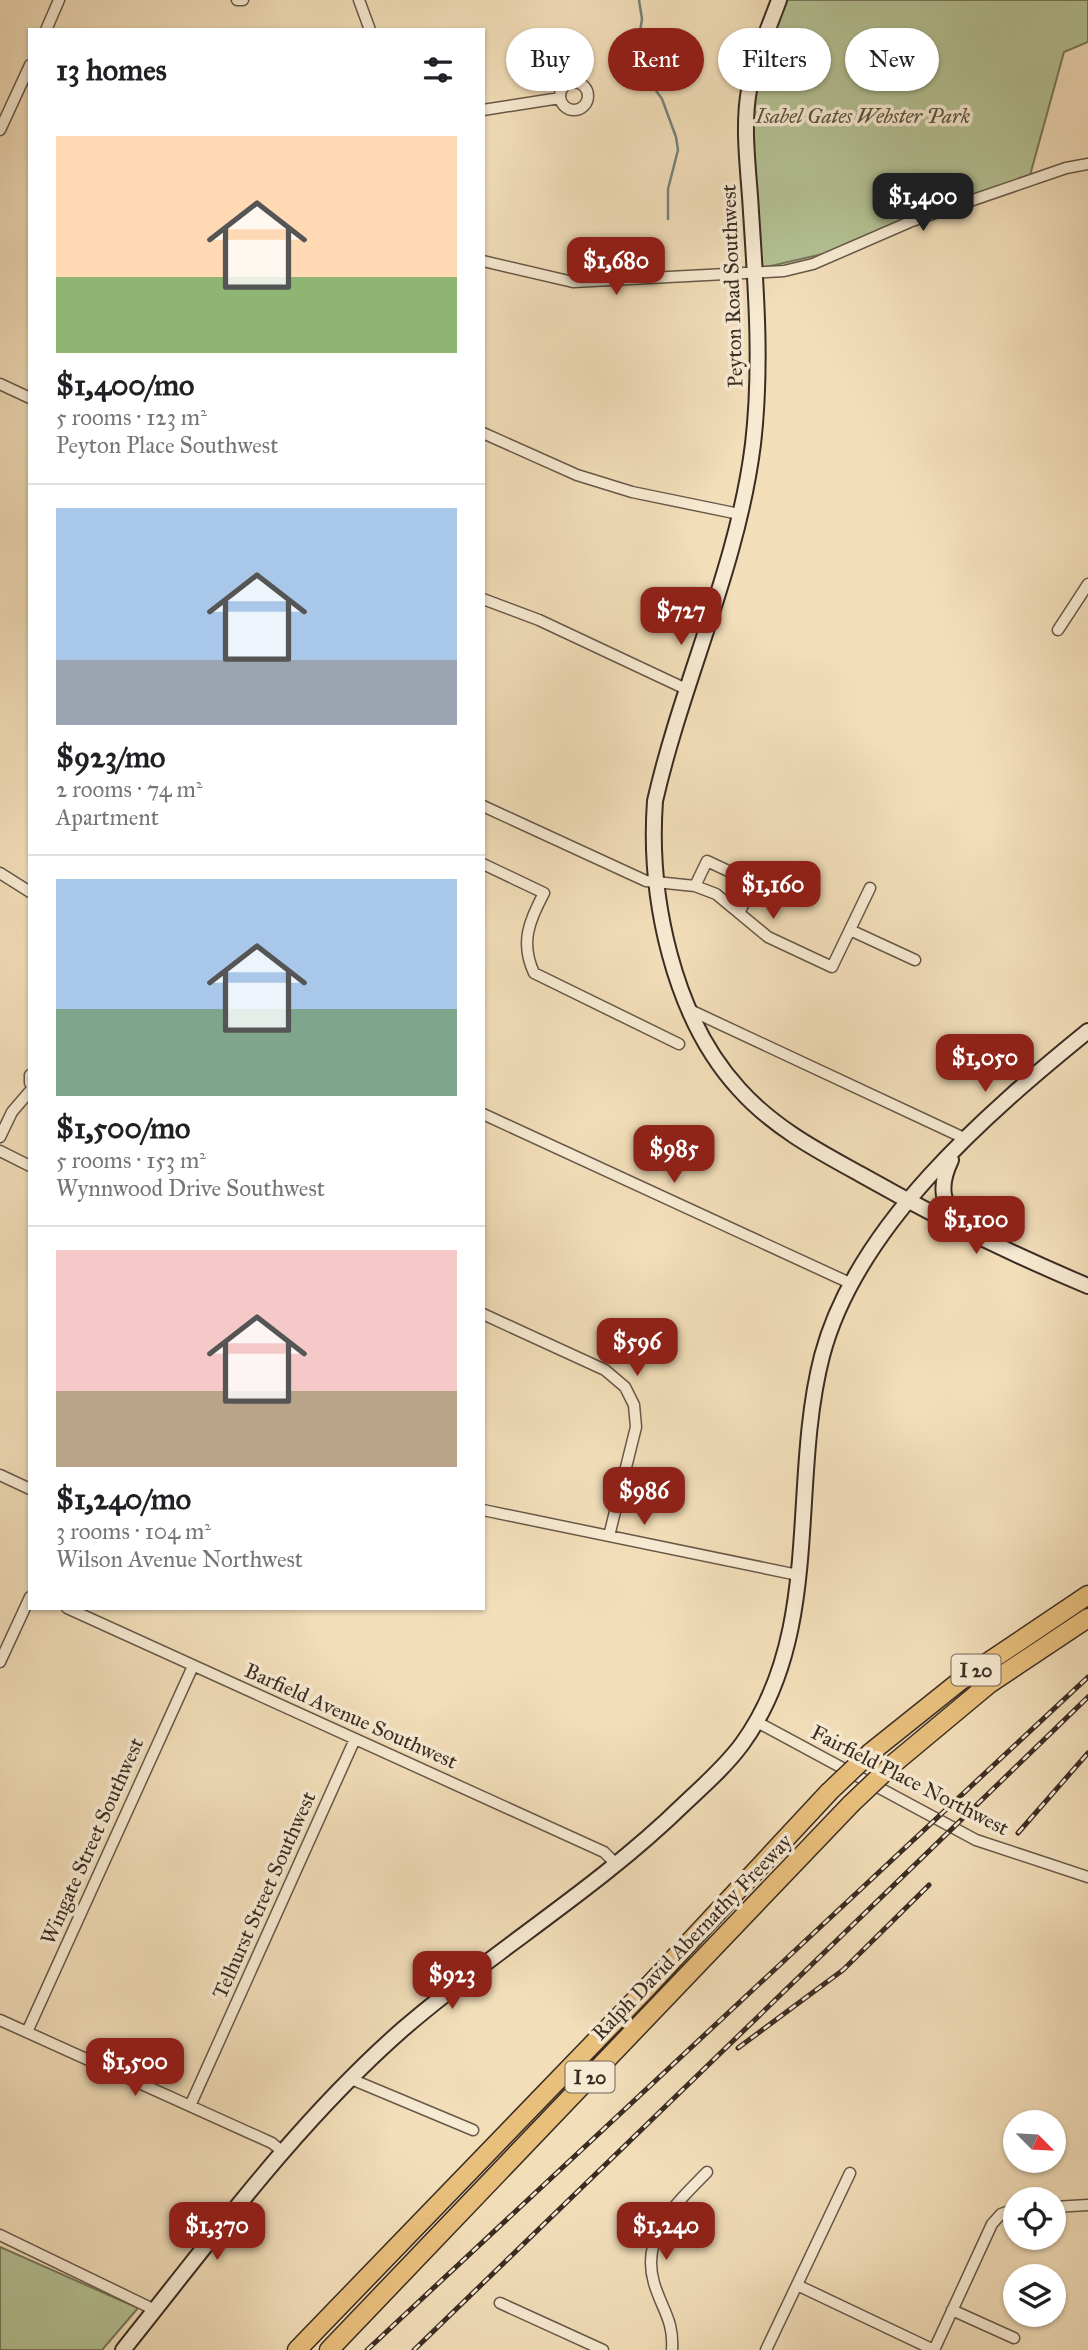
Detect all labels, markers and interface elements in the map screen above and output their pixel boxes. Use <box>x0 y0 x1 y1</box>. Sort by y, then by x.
chip: Buy <box>506 28 594 91</box>
chip: Rent <box>608 28 704 91</box>
chip: Filters <box>718 28 831 91</box>
chip: New <box>845 28 939 91</box>
icon: filters <box>419 51 457 89</box>
text: 13 homes <box>56 52 167 88</box>
park label: Isabel Gates Webster Park <box>755 103 971 129</box>
pin: $1,400 <box>866 174 980 233</box>
icon: home <box>194 182 320 308</box>
text: $1,400 <box>889 182 957 210</box>
street label: Peyton Road Southwest <box>715 183 749 388</box>
pin: $1,680 <box>559 238 673 297</box>
text: $1,680 <box>583 246 649 274</box>
text: $1,400/mo <box>56 367 194 403</box>
text: 5 rooms · 123 m² <box>56 403 207 431</box>
text: Peyton Place Southwest <box>56 431 278 459</box>
icon: home <box>194 554 320 680</box>
pin: $727 <box>640 588 722 647</box>
text: $727 <box>656 596 706 624</box>
text: $923/mo <box>56 739 165 775</box>
text: 2 rooms · 74 m² <box>56 775 202 803</box>
text: Apartment <box>56 803 159 831</box>
pin: $1,160 <box>716 862 830 921</box>
text: $1,160 <box>741 870 805 898</box>
icon: home <box>194 925 320 1051</box>
pin: $1,050 <box>928 1034 1042 1094</box>
text: $1,050 <box>952 1043 1018 1071</box>
text: $1,500/mo <box>56 1110 190 1146</box>
pin: $985 <box>633 1126 715 1185</box>
text: $985 <box>649 1134 699 1162</box>
text: 5 rooms · 153 m² <box>56 1146 206 1174</box>
text: Wynnwood Drive Southwest <box>56 1174 325 1202</box>
pin: $1,100 <box>919 1196 1033 1256</box>
text: $1,100 <box>944 1205 1008 1233</box>
icon: home <box>194 1296 320 1422</box>
pin: $596 <box>596 1318 678 1378</box>
text: $596 <box>613 1327 661 1355</box>
pin: $986 <box>603 1468 685 1527</box>
text: $986 <box>619 1476 669 1504</box>
text: $1,240/mo <box>56 1481 191 1517</box>
text: 3 rooms · 104 m² <box>56 1517 211 1545</box>
text: Wilson Avenue Northwest <box>56 1545 303 1573</box>
road number: I 20 <box>951 1654 1000 1686</box>
street label: Barfield Avenue Southwest <box>241 1657 462 1775</box>
street label: Fairfield Place Northwest <box>807 1719 1014 1841</box>
street label: Wingate Street Southwest <box>35 1733 150 1948</box>
street label: Telhurst Street Southwest <box>206 1787 322 2003</box>
street label: Ralph David Abernathy Freeway <box>586 1828 798 2046</box>
pin: $923 <box>411 1952 493 2011</box>
text: $923 <box>429 1960 475 1988</box>
pin: $1,500 <box>78 2038 192 2098</box>
text: $1,500 <box>102 2047 168 2075</box>
road number: I 20 <box>566 2062 614 2092</box>
north arrow <box>1003 2110 1066 2174</box>
map controls <box>1003 2110 1066 2327</box>
button: locate <box>1003 2187 1066 2250</box>
pin: $1,370 <box>160 2202 274 2262</box>
pin: $1,240 <box>609 2202 723 2262</box>
text: $1,370 <box>185 2211 249 2239</box>
text: $1,240 <box>633 2211 699 2239</box>
button: layers <box>1003 2264 1066 2327</box>

